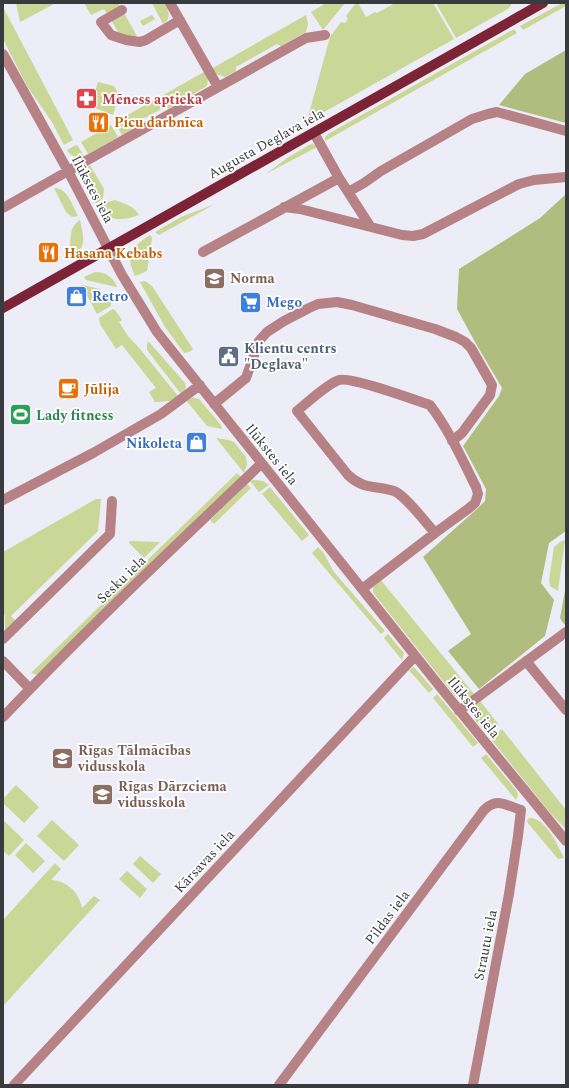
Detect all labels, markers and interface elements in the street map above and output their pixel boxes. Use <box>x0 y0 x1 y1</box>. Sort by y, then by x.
pharmacy icon: Mēness aptieka <box>74 86 100 112</box>
place label: Mēness aptieka <box>102 89 203 110</box>
street label: Augusta Deglava iela <box>204 103 328 184</box>
restaurant icon: Picu darbnīca <box>86 109 112 135</box>
place label: Picu darbnīca <box>114 112 204 133</box>
street label: Ilūkstes iela <box>66 152 119 227</box>
restaurant icon: Hasana Kebabs <box>35 240 61 266</box>
place label: Hasana Kebabs <box>64 243 163 264</box>
school or university icon: Norma <box>202 265 228 291</box>
place label: Norma <box>230 268 276 289</box>
shop icon: Retro <box>64 283 90 309</box>
place label: Retro <box>92 286 128 307</box>
supermarket icon: Mego <box>237 289 263 315</box>
place label: Mego <box>266 292 302 313</box>
place label: Klientu centrs "Deglava" <box>244 338 337 375</box>
public building icon: Klientu centrs "Deglava" <box>216 343 242 369</box>
cafe icon: Jūlija <box>56 376 82 402</box>
place label: Jūlija <box>84 379 120 400</box>
sports icon: Lady fitness <box>8 402 34 428</box>
place label: Lady fitness <box>36 405 114 426</box>
street label: Ilūkstes iela <box>240 419 303 490</box>
shop icon: Nikoleta <box>184 430 210 456</box>
place label: Nikoleta <box>126 433 183 454</box>
street label: Sesku iela <box>92 550 151 608</box>
street label: Ilūkstes iela <box>442 672 505 743</box>
place label: Rīgas Tālmācības vidusskola <box>77 740 191 777</box>
school or university icon: Rīgas Tālmācības vidusskola <box>50 745 76 771</box>
place label: Rīgas Dārzciema vidusskola <box>117 776 228 813</box>
school or university icon: Rīgas Dārzciema vidusskola <box>90 781 116 807</box>
street label: Kārsavas iela <box>169 825 240 898</box>
street label: Pildas iela <box>360 885 415 949</box>
street label: Strautu iela <box>468 908 503 982</box>

